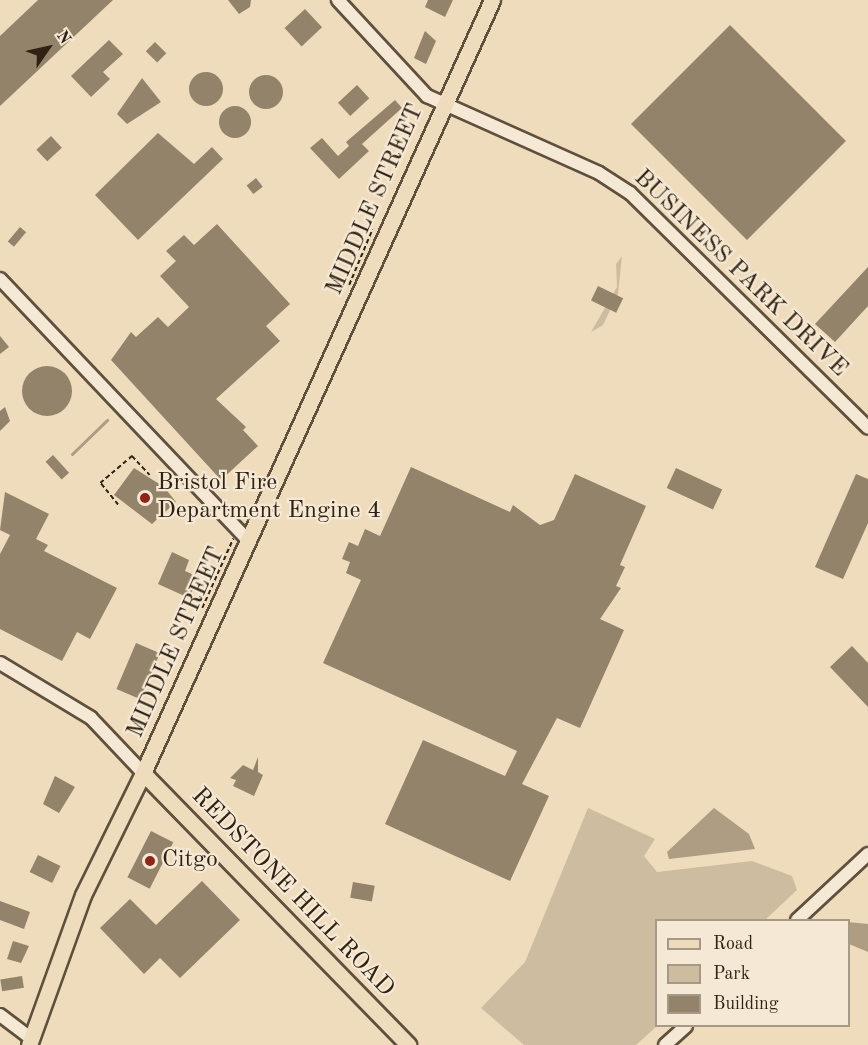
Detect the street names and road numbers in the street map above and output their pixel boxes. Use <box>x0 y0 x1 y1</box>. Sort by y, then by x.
street label: MIDDLE STREET <box>321 100 431 300</box>
street label: BUSINESS PARK DRIVE <box>627 164 853 384</box>
street label: MIDDLE STREET <box>122 543 232 743</box>
street label: REDSTONE HILL ROAD <box>184 782 400 1004</box>

